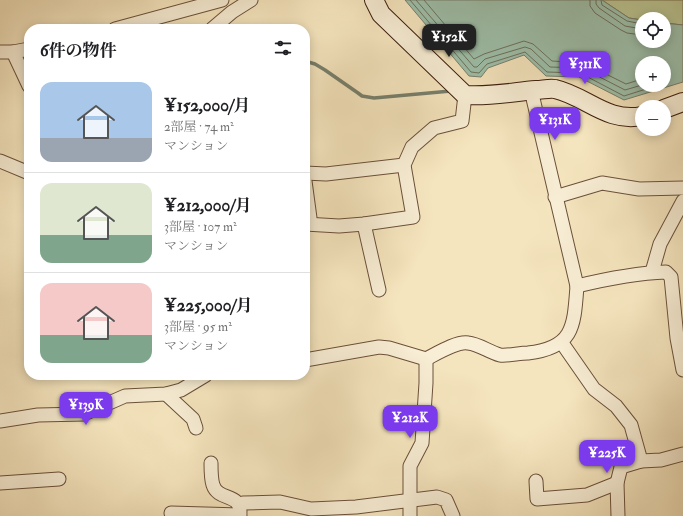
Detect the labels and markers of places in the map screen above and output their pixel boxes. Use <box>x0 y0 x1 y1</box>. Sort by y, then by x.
pin: ¥152K <box>421 24 477 58</box>
pin: ¥311K <box>557 51 613 85</box>
pin: ¥131K <box>527 107 583 141</box>
pin: ¥139K <box>58 392 114 426</box>
pin: ¥212K <box>382 405 438 439</box>
pin: ¥225K <box>579 440 635 474</box>

